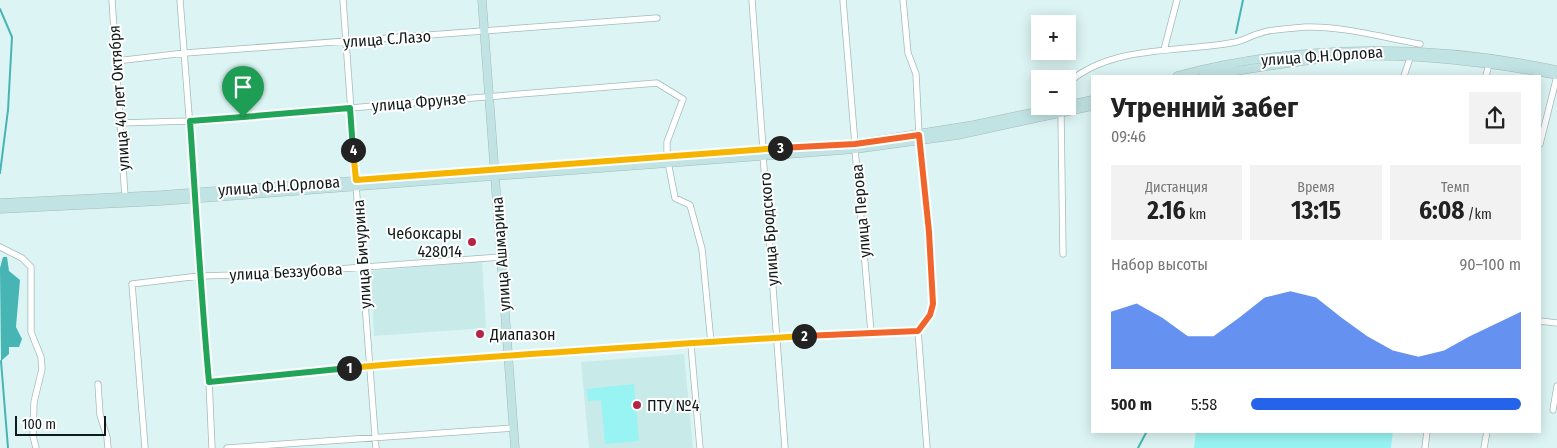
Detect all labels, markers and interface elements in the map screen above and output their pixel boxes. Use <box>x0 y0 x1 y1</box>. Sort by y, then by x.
map controls <box>1031 15 1076 115</box>
button: + <box>1031 15 1076 60</box>
street label: улица 40 лет Октября <box>104 25 134 171</box>
street label: улица С.Лазо <box>342 26 432 52</box>
street label: улица Ф.Н.Орлова <box>1260 42 1384 70</box>
pin <box>222 66 264 117</box>
button: − <box>1031 70 1076 115</box>
icon: arrive <box>229 73 257 101</box>
street label: улица Фрунзе <box>371 88 467 116</box>
text: Утренний забег <box>1111 91 1298 124</box>
button: share <box>1469 92 1521 144</box>
text: 09:46 <box>1111 127 1146 146</box>
pin: 3 <box>768 136 792 160</box>
pin: 4 <box>340 138 366 162</box>
text: 3 <box>777 140 784 157</box>
text: 4 <box>350 142 357 159</box>
street label: улица Перова <box>847 163 875 259</box>
street label: улица Ф.Н.Орлова <box>217 172 341 200</box>
street label: улица Бродского <box>756 172 782 286</box>
text: Дистанция <box>1145 179 1208 196</box>
text: Время <box>1297 179 1335 196</box>
text: Темп <box>1441 179 1470 196</box>
street label: улица Ашмарина <box>488 196 514 312</box>
text: 2.16 <box>1147 196 1186 226</box>
text: 13:15 <box>1291 196 1341 226</box>
text: 6:08 <box>1419 196 1465 226</box>
street label: улица Бичурина <box>349 199 375 309</box>
text: km <box>1186 206 1206 223</box>
text: /km <box>1465 206 1492 223</box>
place label: Чебоксары 428014 <box>388 224 462 261</box>
marker: Чебоксары 428014 <box>466 236 478 248</box>
text: Набор высоты <box>1111 255 1208 274</box>
text: 90–100 m <box>1459 255 1521 274</box>
street label: улица Беззубова <box>229 260 343 284</box>
pin: 2 <box>792 324 816 348</box>
place label: Диапазон <box>489 325 556 344</box>
marker: Диапазон <box>474 328 486 340</box>
text: 2 <box>801 328 808 345</box>
pin: 1 <box>336 356 362 380</box>
text: 1 <box>347 360 352 377</box>
text: 500 m <box>1111 395 1152 414</box>
text: 5:58 <box>1191 395 1217 414</box>
place label: ПТУ №4 <box>647 396 700 415</box>
marker: ПТУ №4 <box>631 399 643 411</box>
scale bar <box>15 413 106 436</box>
text: 100 m <box>22 416 56 433</box>

